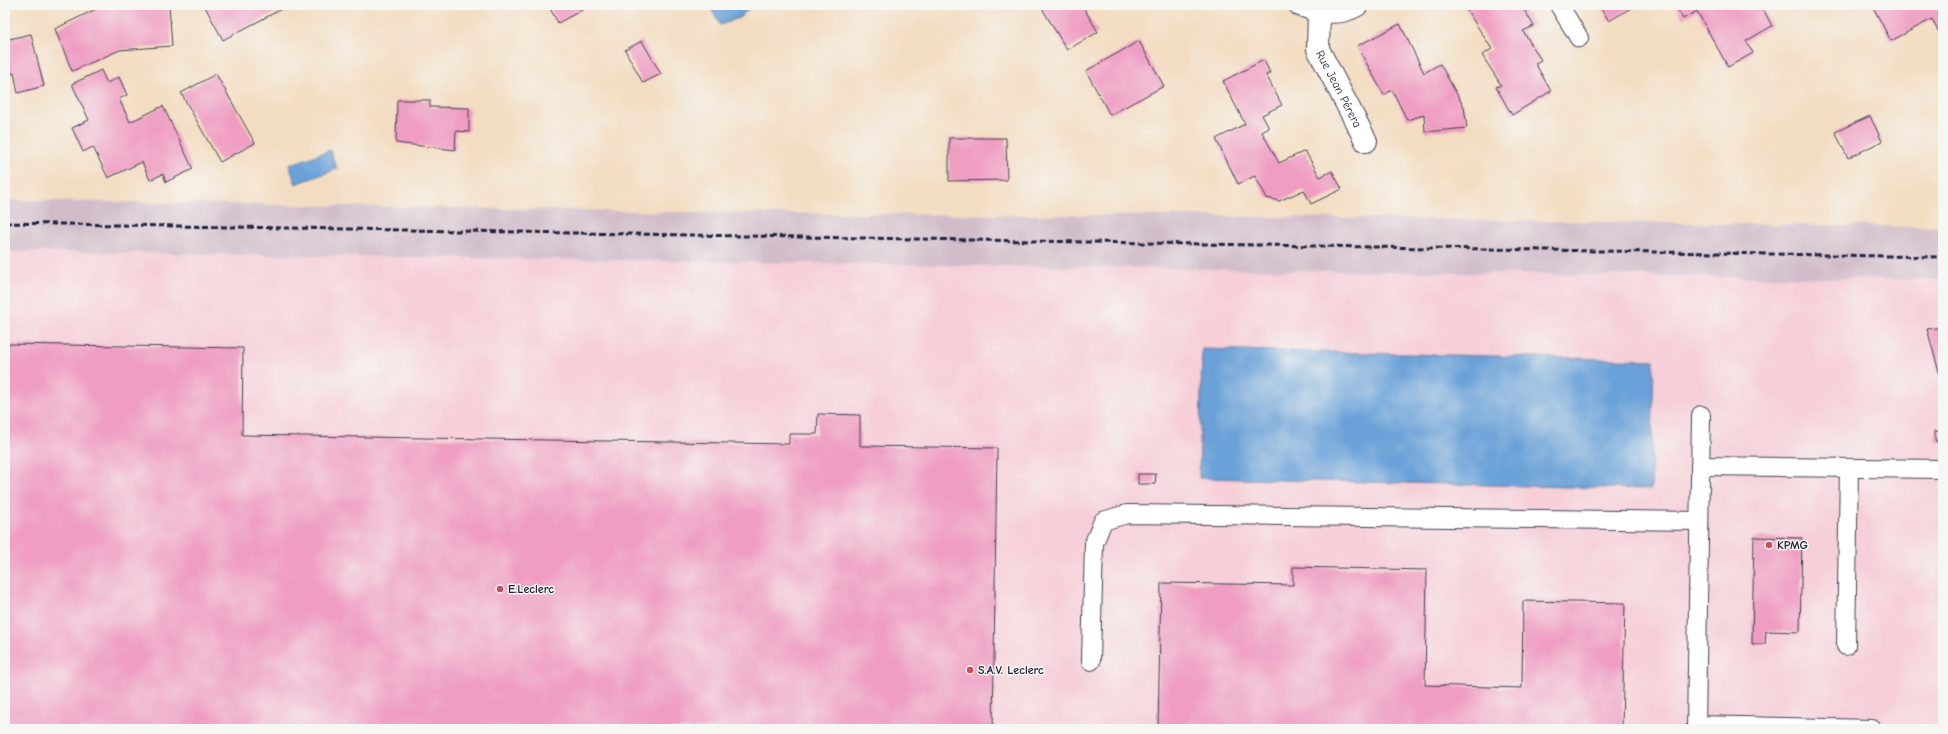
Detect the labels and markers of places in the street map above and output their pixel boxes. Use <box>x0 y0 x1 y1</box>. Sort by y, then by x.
place label: KPMG <box>1777 538 1809 552</box>
marker: KPMG <box>1764 540 1774 550</box>
place label: E.Leclerc <box>508 582 554 596</box>
marker: E.Leclerc <box>495 584 505 594</box>
place label: S.A.V. Leclerc <box>978 663 1044 677</box>
marker: S.A.V. Leclerc <box>965 665 975 675</box>

